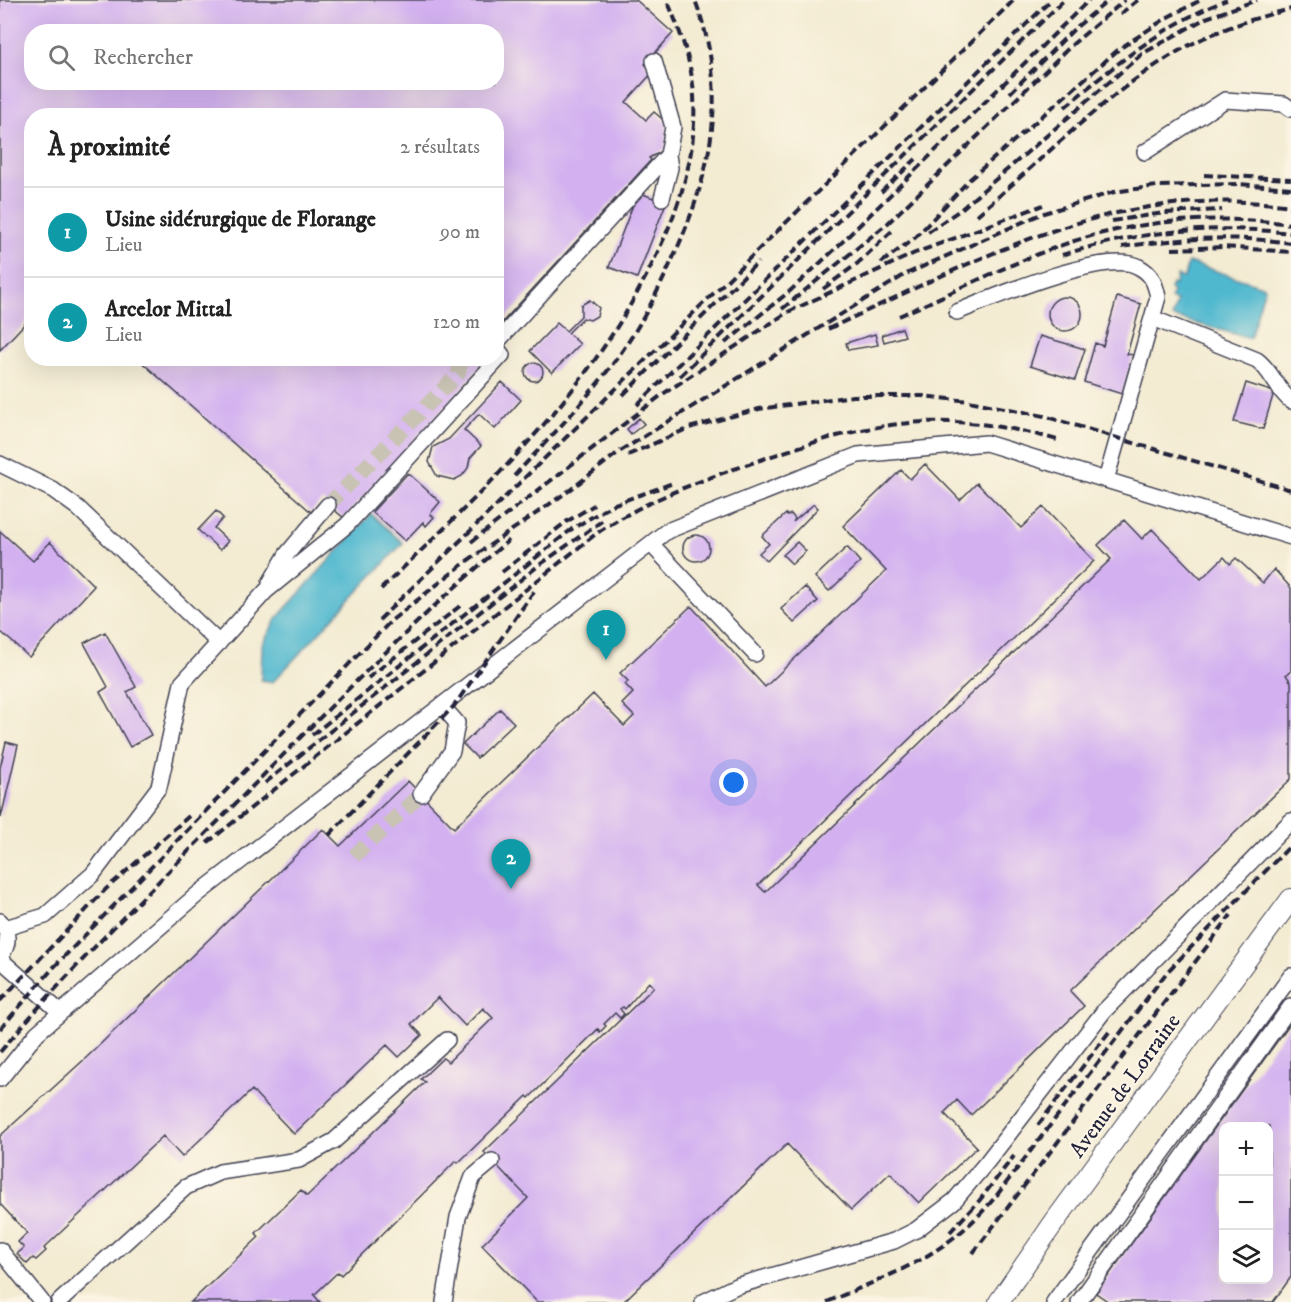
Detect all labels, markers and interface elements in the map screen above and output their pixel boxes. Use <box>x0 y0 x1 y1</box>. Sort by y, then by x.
search box <box>24 24 504 90</box>
icon: search <box>45 41 78 74</box>
text: Rechercher <box>93 44 193 71</box>
text: À proximité <box>48 131 170 164</box>
text: 2 résultats <box>400 135 480 160</box>
text: Usine sidérurgique de Florange <box>105 206 376 233</box>
text: 1 <box>64 220 71 245</box>
text: 90 m <box>440 220 480 245</box>
text: Lieu <box>105 233 143 258</box>
text: Arcelor Mittal <box>105 296 232 323</box>
text: 2 <box>63 310 72 335</box>
text: 120 m <box>433 310 480 335</box>
text: Lieu <box>105 323 143 348</box>
pin: 1 <box>586 610 626 660</box>
your location <box>719 768 748 797</box>
pin: 2 <box>492 840 530 889</box>
street label: Avenue de Lorraine <box>1064 1009 1186 1163</box>
map controls <box>1219 1122 1273 1284</box>
button: + <box>1219 1122 1273 1176</box>
button: − <box>1219 1176 1273 1230</box>
button: layers <box>1219 1230 1273 1284</box>

